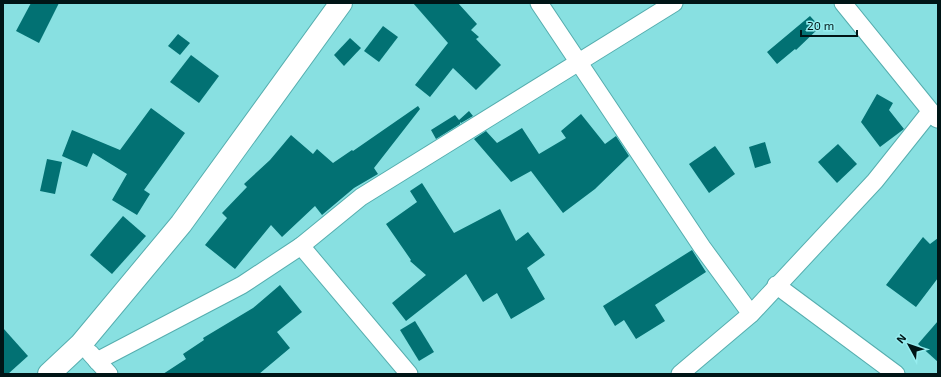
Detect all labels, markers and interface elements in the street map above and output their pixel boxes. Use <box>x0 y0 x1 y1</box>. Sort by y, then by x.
scale bar <box>801 12 857 38</box>
text: 20 m <box>807 18 834 32</box>
north arrow <box>889 325 929 365</box>
text: N <box>893 331 909 345</box>

